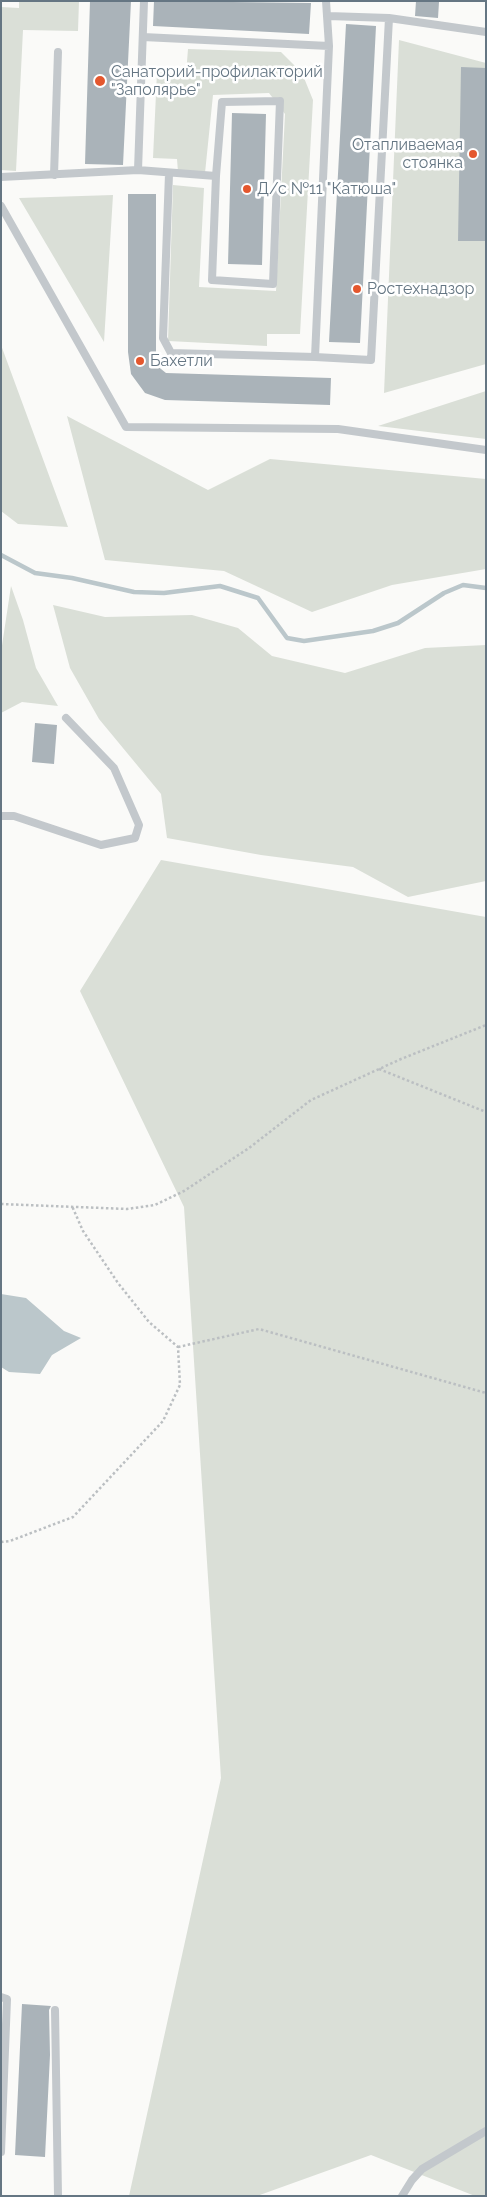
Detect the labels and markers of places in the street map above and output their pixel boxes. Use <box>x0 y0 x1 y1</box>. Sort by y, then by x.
place label: Санаторий-профилакторий "Заполярье" <box>111 62 323 100</box>
marker: Санаторий-профилакторий "Заполярье" <box>93 74 107 88</box>
place label: Отапливаемая стоянка <box>352 135 463 173</box>
marker: Отапливаемая стоянка <box>467 148 479 160</box>
place label: Д/с №11 "Катюша" <box>257 179 396 199</box>
marker: Д/с №11 "Катюша" <box>241 183 253 195</box>
place label: Ростехнадзор <box>367 279 474 299</box>
marker: Ростехнадзор <box>351 283 363 295</box>
place label: Бахетли <box>150 351 213 371</box>
marker: Бахетли <box>134 355 146 367</box>

